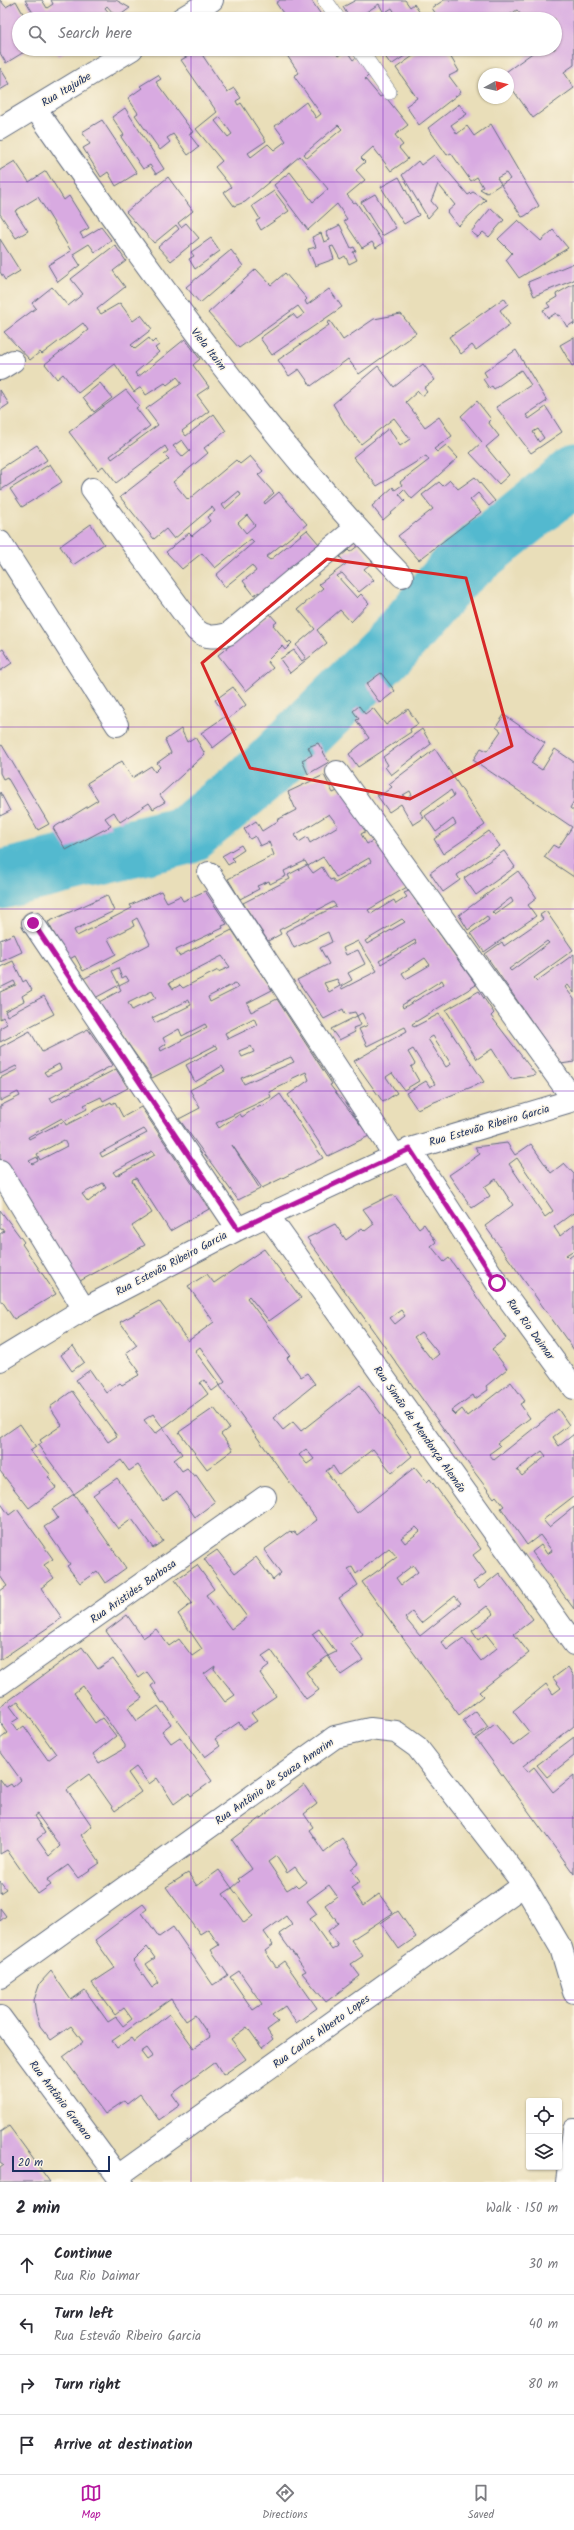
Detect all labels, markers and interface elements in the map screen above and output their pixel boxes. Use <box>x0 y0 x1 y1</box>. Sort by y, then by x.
search box <box>12 12 562 56</box>
text: Search here <box>58 22 132 46</box>
icon: search <box>26 23 48 45</box>
street label: Rua Itajuíbe <box>38 68 95 112</box>
north arrow <box>478 68 514 104</box>
street label: Viela Itaim <box>186 324 231 375</box>
route end <box>24 914 42 932</box>
street label: Rua Estevão Ribeiro Garcia <box>427 1100 552 1152</box>
street label: Rua Estevão Ribeiro Garcia <box>112 1227 231 1301</box>
route start <box>488 1274 506 1292</box>
street label: Rua Rio Daimar <box>502 1295 559 1365</box>
street label: Rua Simão de Mendonça Alemão <box>368 1362 470 1497</box>
street label: Rua Aristides Barbosa <box>87 1555 180 1628</box>
street label: Rua Antônio de Souza Amorim <box>211 1734 338 1830</box>
street label: Rua Carlos Alberto Lopes <box>269 1990 374 2073</box>
street label: Rua Antônio Granaro <box>24 2057 96 2144</box>
map controls <box>526 2098 562 2170</box>
button: locate <box>526 2098 562 2134</box>
button: layers <box>526 2134 562 2170</box>
scale bar <box>12 2154 110 2173</box>
text: 20 m <box>18 2154 43 2172</box>
text: 2 min <box>16 2195 60 2222</box>
text: Walk · 150 m <box>486 2198 558 2219</box>
text: Continue <box>54 2242 112 2266</box>
icon: ahead <box>16 2254 38 2276</box>
text: 30 m <box>529 2254 558 2275</box>
text: Rua Rio Daimar <box>54 2266 139 2287</box>
text: Turn left <box>54 2302 114 2326</box>
icon: left <box>16 2314 38 2336</box>
text: 40 m <box>529 2314 558 2335</box>
text: Rua Estevão Ribeiro Garcia <box>54 2326 201 2347</box>
text: Turn right <box>54 2373 121 2397</box>
icon: right <box>16 2374 38 2396</box>
text: 80 m <box>528 2374 558 2395</box>
text: Arrive at destination <box>54 2433 193 2457</box>
icon: arrive <box>16 2434 38 2456</box>
tab: Map <box>80 2482 102 2524</box>
tab: Directions <box>262 2482 308 2524</box>
tab: Saved <box>468 2482 494 2524</box>

